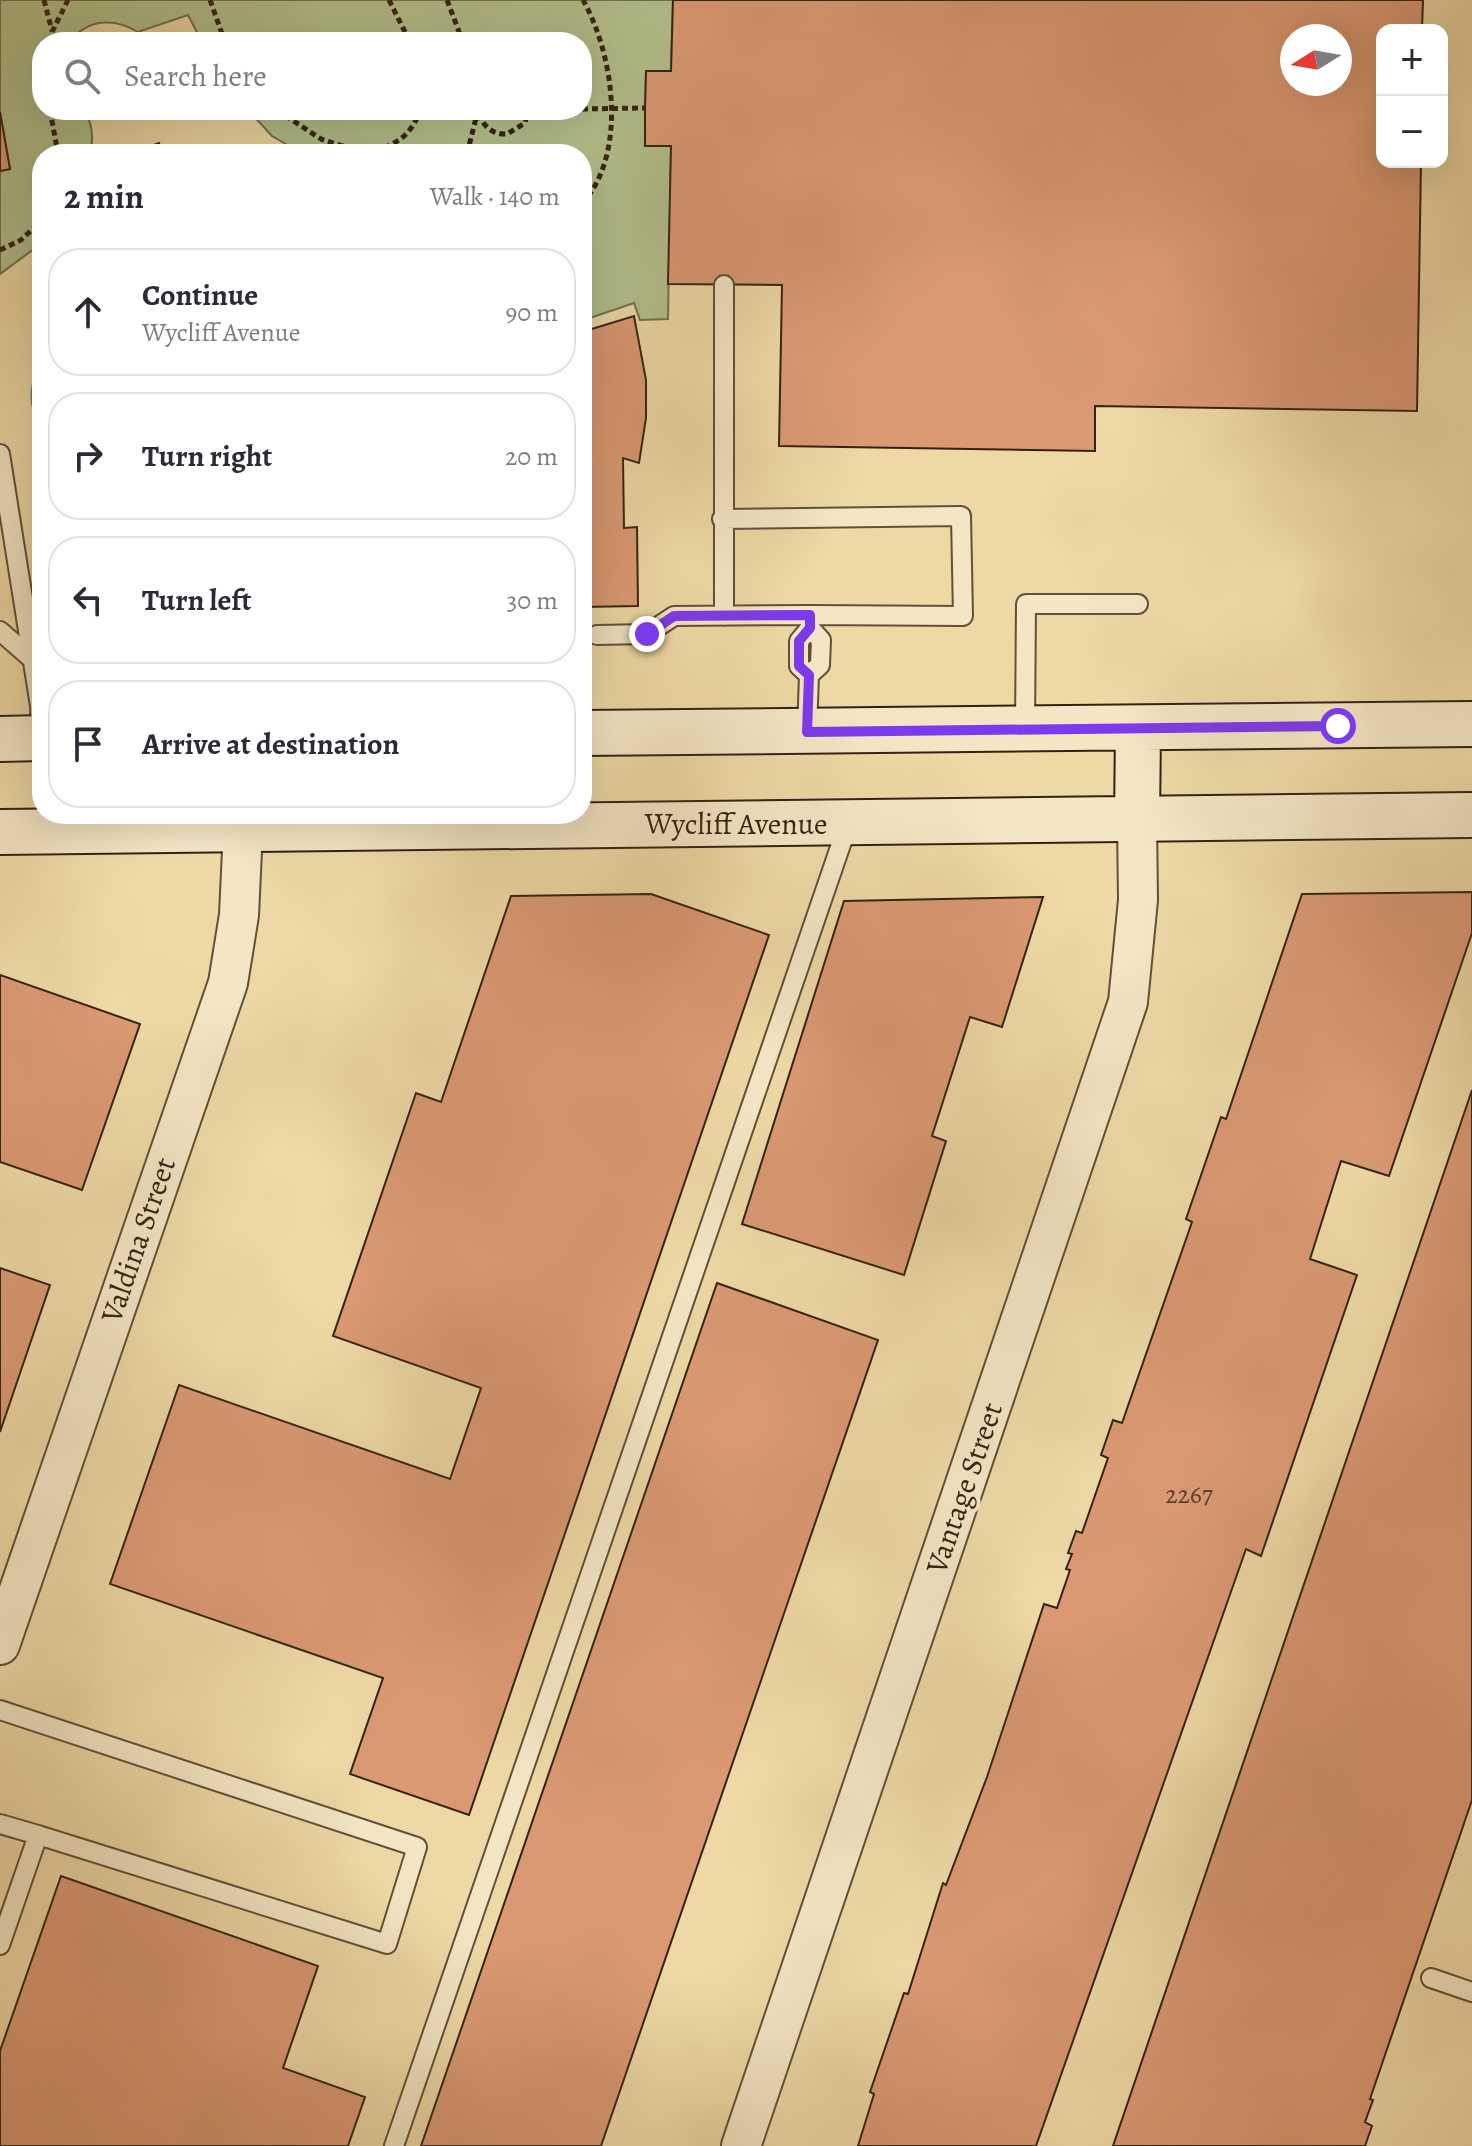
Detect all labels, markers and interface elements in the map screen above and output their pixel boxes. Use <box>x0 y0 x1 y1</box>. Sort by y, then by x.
north arrow <box>1280 24 1352 96</box>
map controls <box>1376 24 1448 168</box>
button: + <box>1376 24 1448 96</box>
search box <box>32 32 592 120</box>
icon: search <box>60 54 104 98</box>
text: Search here <box>124 56 267 96</box>
button: − <box>1376 96 1448 168</box>
text: 2 min <box>64 173 144 220</box>
text: Walk · 140 m <box>430 179 560 214</box>
text: Continue <box>142 275 258 315</box>
icon: ahead <box>66 290 110 334</box>
text: 90 m <box>506 295 558 330</box>
text: Wycliff Avenue <box>142 315 300 350</box>
icon: right <box>66 434 110 478</box>
text: Turn right <box>142 436 272 476</box>
text: 20 m <box>505 439 558 474</box>
icon: left <box>66 578 110 622</box>
text: Turn left <box>142 580 251 620</box>
text: 30 m <box>507 583 558 618</box>
route end <box>629 616 665 652</box>
route start <box>1320 708 1356 744</box>
icon: arrive <box>66 722 110 766</box>
text: Arrive at destination <box>142 724 399 764</box>
street label: Wycliff Avenue <box>644 804 827 844</box>
street label: Valdina Street <box>91 1152 185 1329</box>
street label: Vantage Street <box>916 1397 1012 1580</box>
house number: 2267 <box>1165 1477 1213 1512</box>

